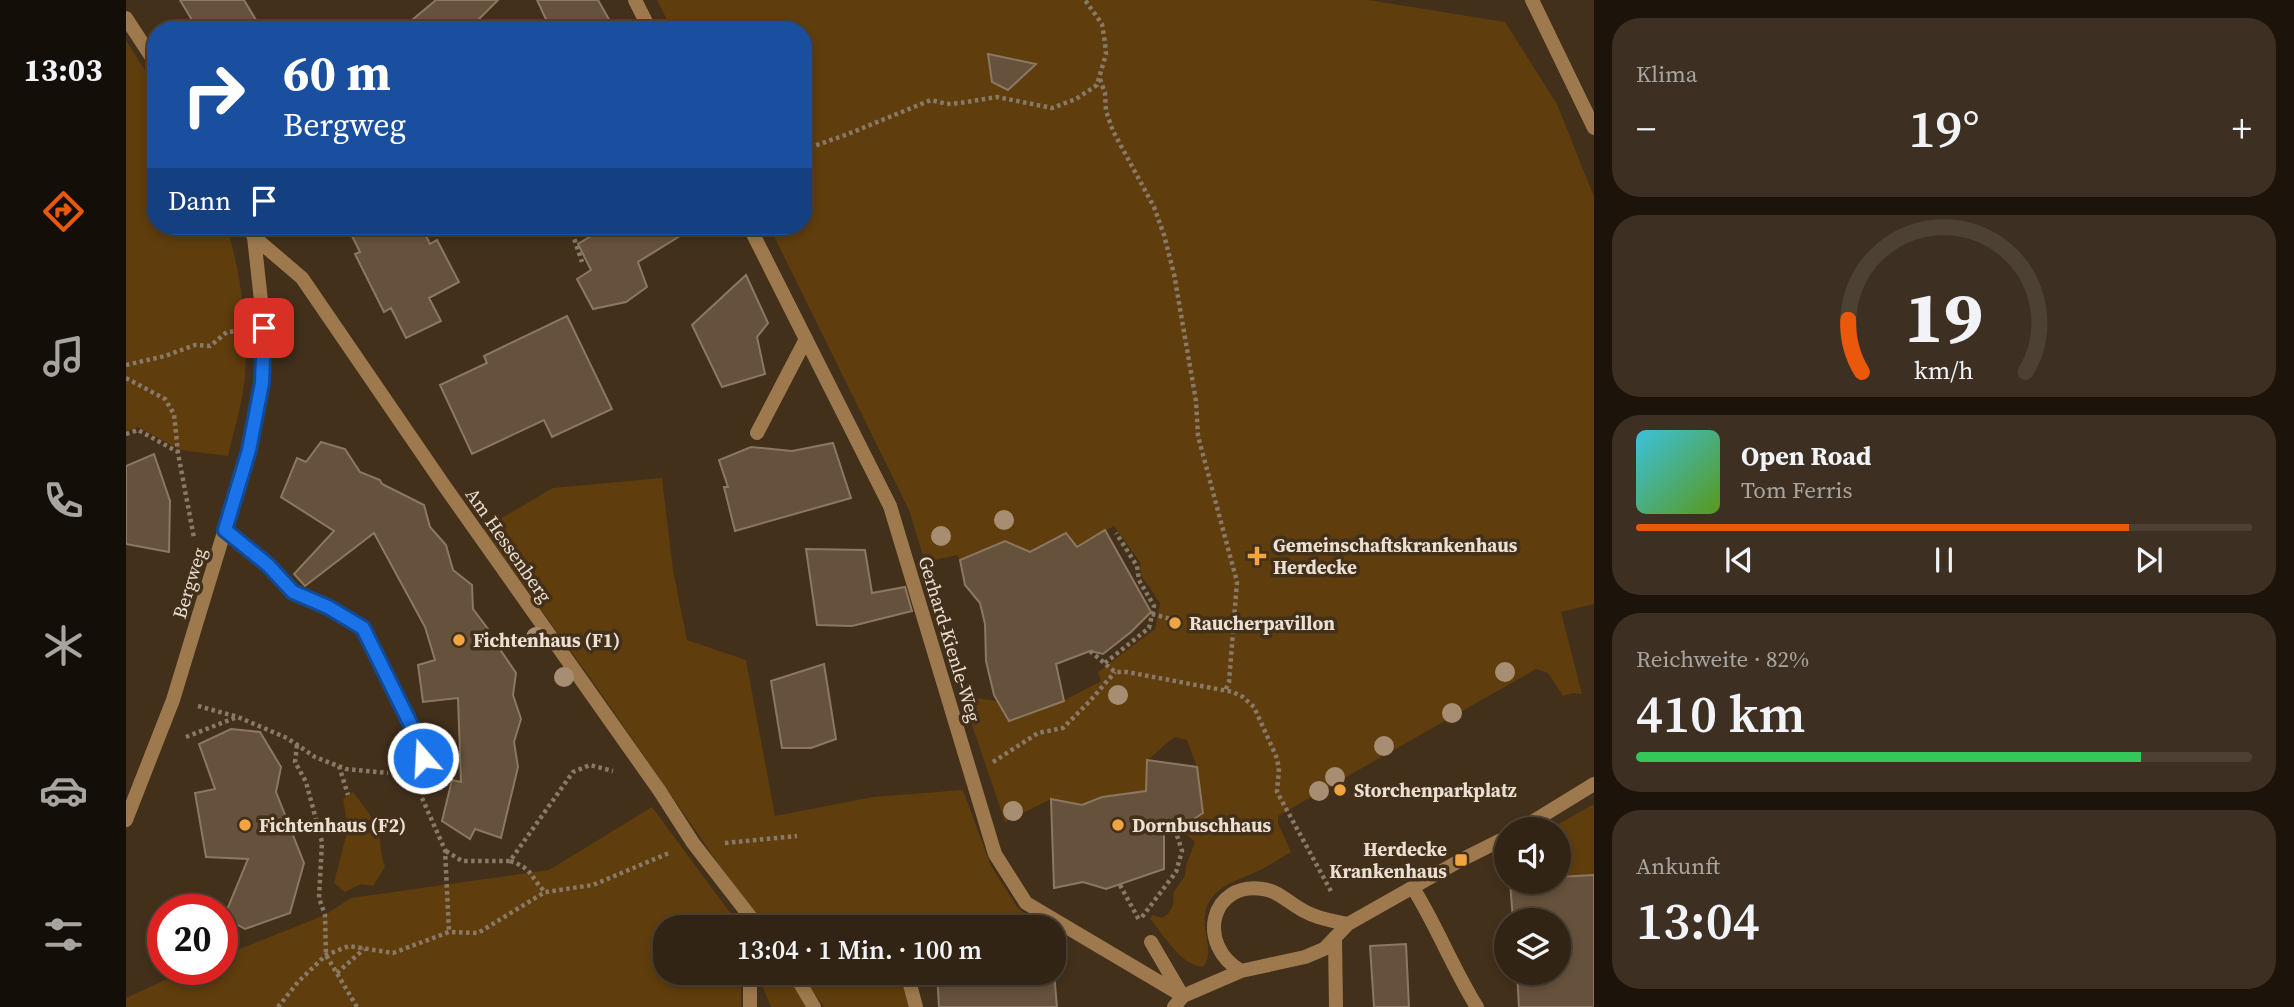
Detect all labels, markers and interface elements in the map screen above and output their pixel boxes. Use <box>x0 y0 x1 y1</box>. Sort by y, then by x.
text: 60 m <box>283 39 391 106</box>
text: 13:03 <box>24 48 102 92</box>
icon: right <box>168 49 259 140</box>
text: Klima <box>1636 58 1697 90</box>
text: 19° <box>1908 93 1980 164</box>
text: Bergweg <box>283 103 406 147</box>
text: − <box>1636 103 1656 155</box>
text: + <box>2232 103 2252 155</box>
icon: arrive <box>245 182 283 220</box>
text: Dann <box>168 183 231 219</box>
icon: directions <box>39 187 88 236</box>
text: 19 <box>1905 268 1983 367</box>
pin <box>234 298 294 358</box>
icon: arrive <box>245 309 283 347</box>
icon: music <box>39 332 88 381</box>
text: km/h <box>1914 353 1974 387</box>
text: Open Road <box>1741 438 1872 474</box>
text: Tom Ferris <box>1741 474 1852 506</box>
icon: phone <box>39 476 88 525</box>
street label: Am Hessenberg <box>460 482 558 608</box>
place label: Gemeinschaftskrankenhaus Herdecke <box>1273 532 1518 580</box>
icon: previous <box>1720 541 1758 579</box>
icon: pause <box>1925 541 1963 579</box>
icon: next <box>2130 541 2168 579</box>
street label: Bergweg <box>166 544 212 622</box>
marker: Gemeinschaftskrankenhaus Herdecke <box>1247 546 1267 566</box>
street label: Gerhard-Kienle-Weg <box>912 553 988 725</box>
place label: Raucherpavillon <box>1189 610 1335 636</box>
marker: Raucherpavillon <box>1167 615 1183 631</box>
icon: climate <box>39 621 88 670</box>
place label: Fichtenhaus (F1) <box>473 627 620 653</box>
marker: Fichtenhaus (F1) <box>451 632 467 648</box>
text: Reichweite · 82% <box>1636 643 1809 675</box>
text: 410 km <box>1636 678 1805 749</box>
position arrow <box>386 721 460 795</box>
icon: car <box>39 766 88 815</box>
place label: Storchenparkplatz <box>1354 777 1517 803</box>
marker: Storchenparkplatz <box>1332 782 1348 798</box>
place label: Fichtenhaus (F2) <box>259 812 406 838</box>
place label: Dornbuschhaus <box>1132 812 1272 838</box>
marker: Fichtenhaus (F2) <box>237 817 253 833</box>
marker: Dornbuschhaus <box>1110 817 1126 833</box>
map controls <box>1494 817 1571 985</box>
button: sound <box>1494 817 1571 894</box>
place label: Herdecke Krankenhaus <box>1329 836 1447 884</box>
text: Ankunft <box>1636 850 1720 882</box>
marker: Herdecke Krankenhaus <box>1453 852 1469 868</box>
text: 13:04 <box>1636 885 1760 956</box>
speed limit sign: 20 <box>147 894 238 985</box>
button: layers <box>1494 908 1571 985</box>
icon: filters <box>39 910 88 959</box>
text: 13:04 · 1 Min. · 100 m <box>737 932 982 968</box>

